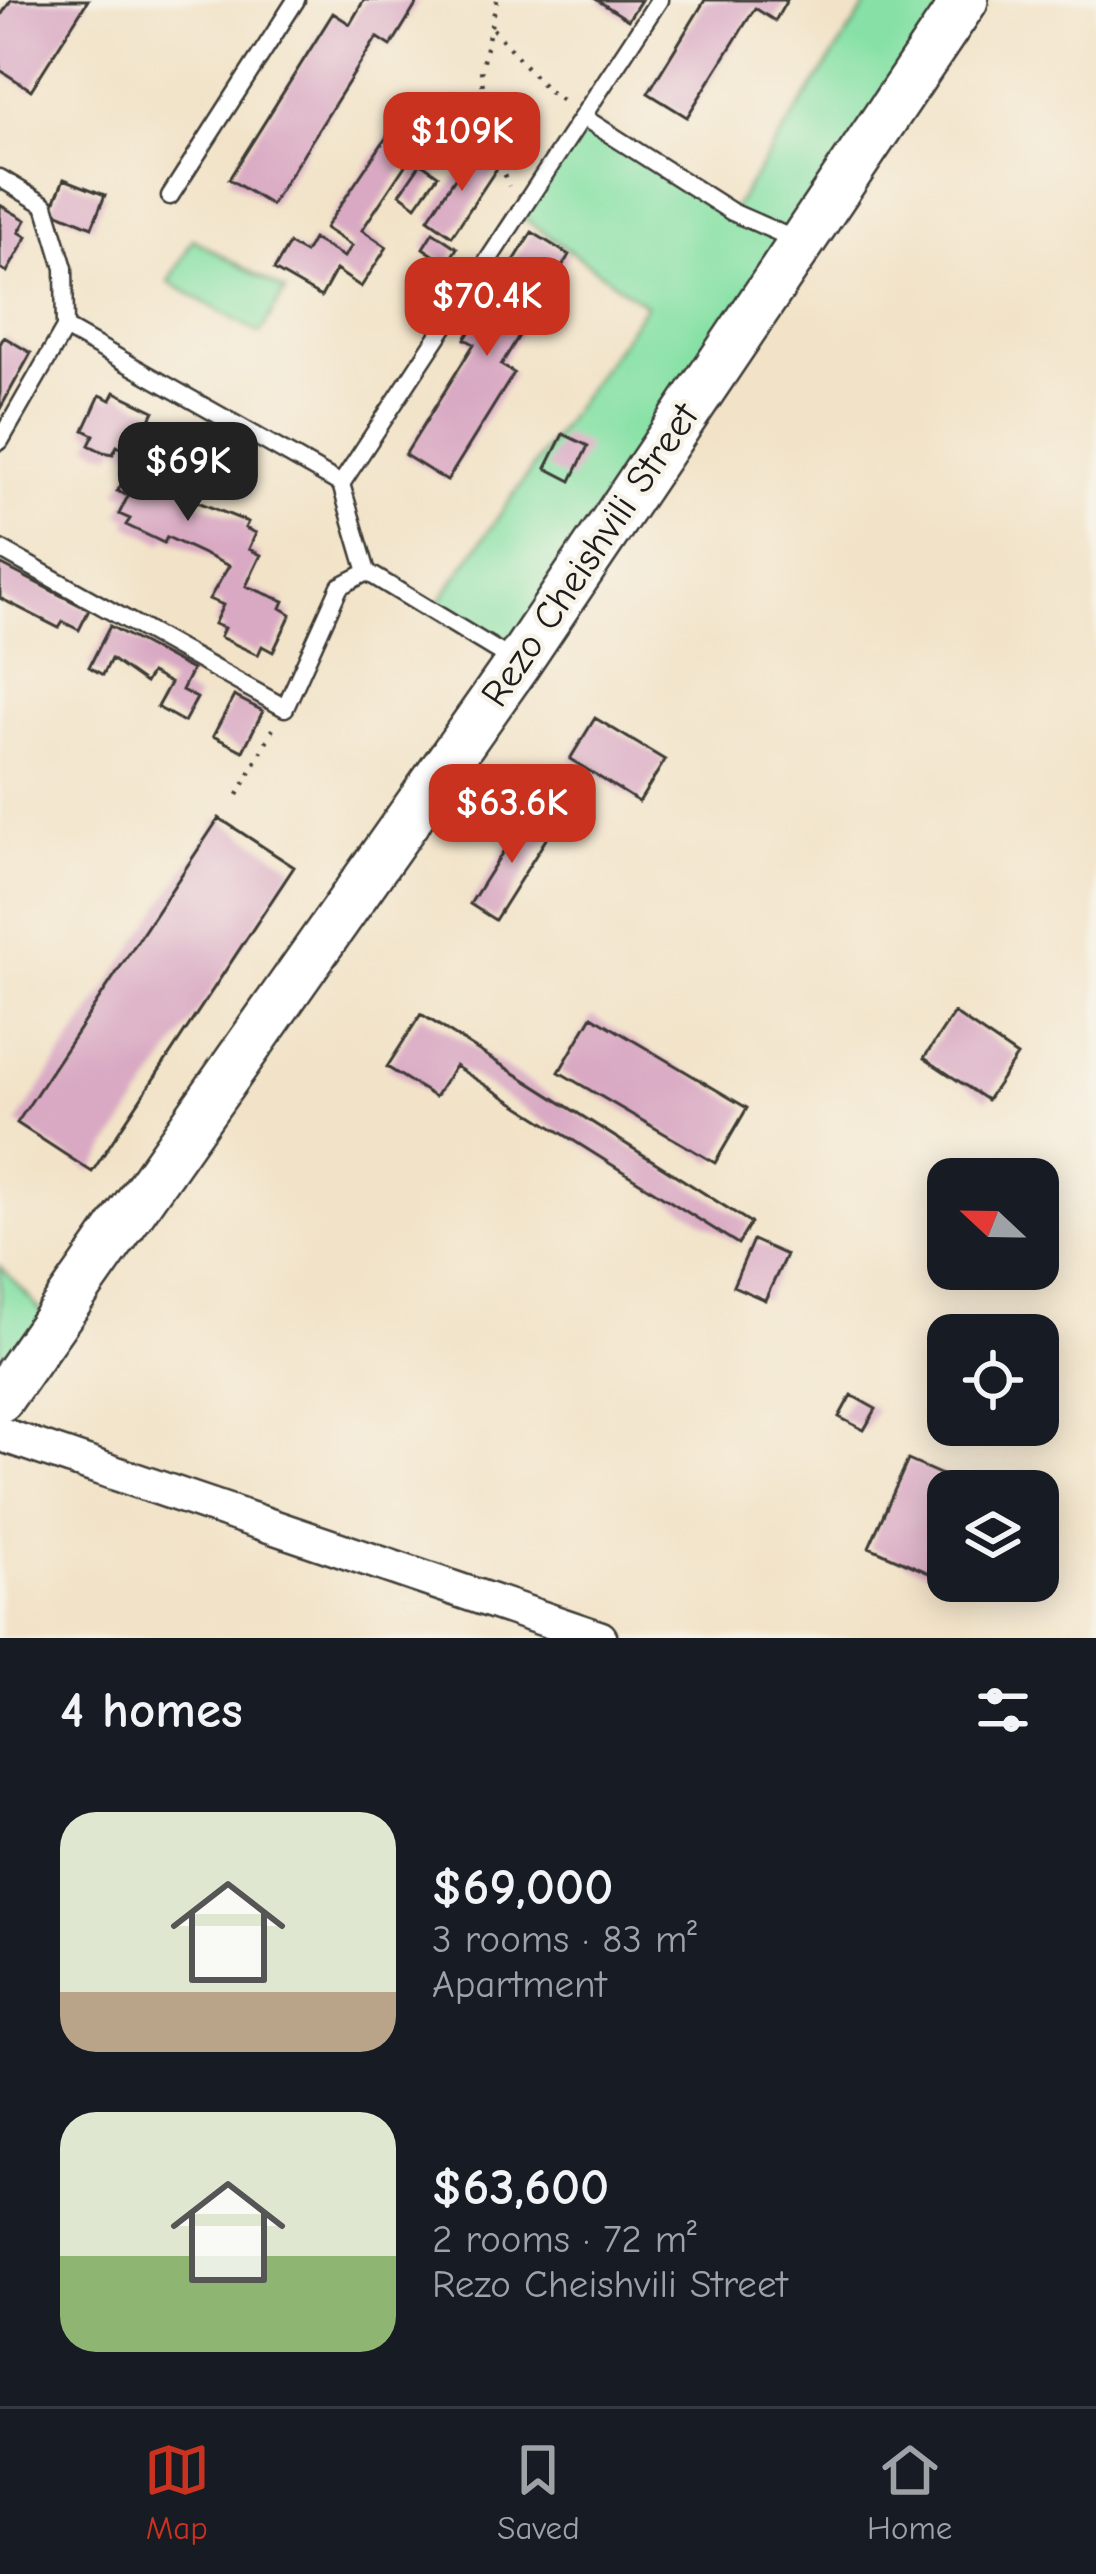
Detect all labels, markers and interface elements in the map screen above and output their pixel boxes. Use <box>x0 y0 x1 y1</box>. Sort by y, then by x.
pin: $109K <box>378 92 546 194</box>
text: $109K <box>410 108 514 153</box>
pin: $70.4K <box>389 257 585 359</box>
text: $70.4K <box>432 273 542 318</box>
street label: Rezo Cheishvili Street <box>472 393 709 715</box>
pin: $69K <box>117 422 259 524</box>
text: $69K <box>145 438 231 483</box>
pin: $63.6K <box>414 764 610 866</box>
text: $63.6K <box>456 780 568 825</box>
north arrow <box>927 1158 1059 1290</box>
map controls <box>927 1158 1059 1602</box>
button: locate <box>927 1314 1059 1446</box>
button: layers <box>927 1470 1059 1602</box>
icon: filters <box>970 1677 1036 1743</box>
text: 4 homes <box>60 1681 243 1740</box>
text: $69,000 <box>432 1858 613 1917</box>
icon: home <box>156 1860 300 2004</box>
text: 3 rooms · 83 m² <box>432 1917 697 1962</box>
text: Apartment <box>432 1962 607 2007</box>
text: $63,600 <box>432 2158 609 2217</box>
icon: home <box>156 2160 300 2304</box>
text: 2 rooms · 72 m² <box>432 2217 697 2262</box>
text: Rezo Cheishvili Street <box>432 2262 788 2307</box>
tab: Map <box>144 2437 210 2547</box>
tab: Saved <box>497 2437 580 2547</box>
tab: Home <box>867 2437 952 2547</box>

